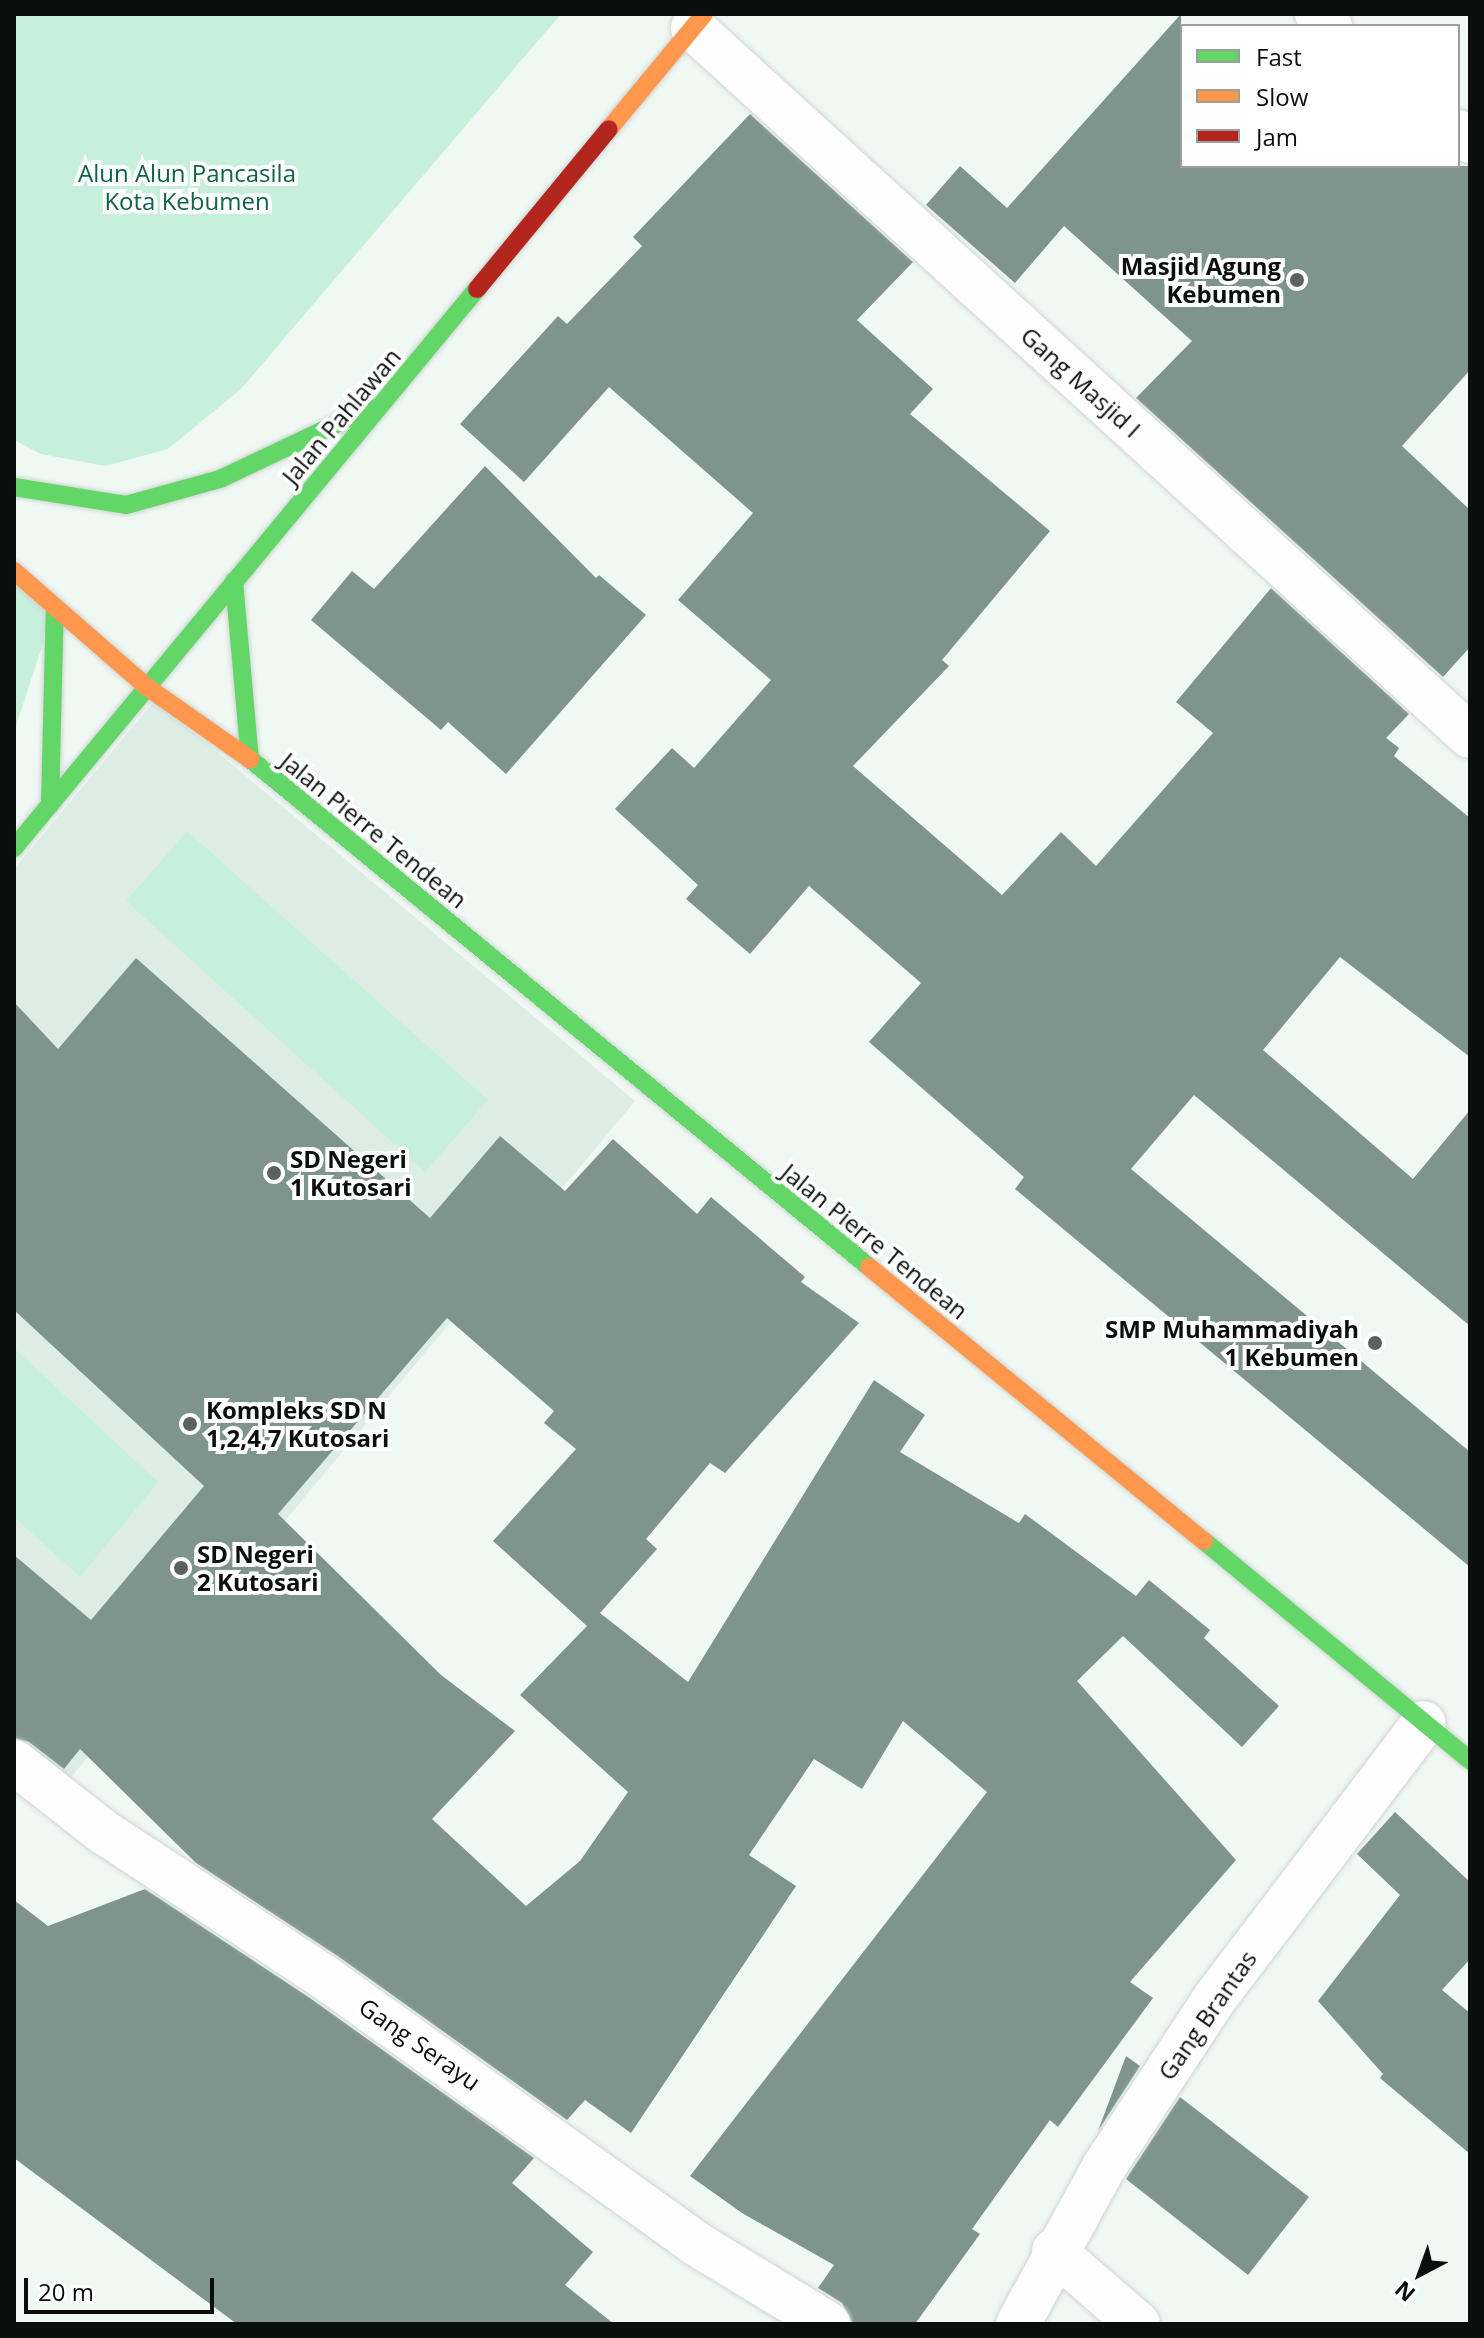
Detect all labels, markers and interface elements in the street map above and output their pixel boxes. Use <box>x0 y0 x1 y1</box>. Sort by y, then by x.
legend <box>1180 24 1460 168</box>
text: Fast <box>1256 40 1302 73</box>
text: Slow <box>1256 80 1308 113</box>
text: Jam <box>1256 120 1298 153</box>
park label: Alun Alun Pancasila Kota Kebumen <box>78 159 296 215</box>
place label: Masjid Agung Kebumen <box>1121 252 1281 308</box>
marker: Masjid Agung Kebumen <box>1288 271 1306 289</box>
street label: Gang Masjid I <box>1015 321 1147 443</box>
street label: Jalan Pahlawan <box>276 342 406 490</box>
street label: Jalan Pierre Tendean <box>275 746 473 914</box>
place label: SD Negeri 1 Kutosari <box>290 1145 412 1201</box>
street label: Jalan Pierre Tendean <box>776 1157 974 1325</box>
marker: SD Negeri 1 Kutosari <box>265 1164 283 1182</box>
place label: SMP Muhammadiyah 1 Kebumen <box>1105 1315 1359 1371</box>
marker: SMP Muhammadiyah 1 Kebumen <box>1366 1334 1384 1352</box>
place label: Kompleks SD N 1,2,4,7 Kutosari <box>206 1396 389 1452</box>
marker: Kompleks SD N 1,2,4,7 Kutosari <box>181 1415 199 1433</box>
place label: SD Negeri 2 Kutosari <box>197 1540 319 1596</box>
marker: SD Negeri 2 Kutosari <box>172 1559 190 1577</box>
street label: Gang Brantas <box>1152 1945 1262 2085</box>
street label: Gang Serayu <box>354 1992 486 2096</box>
north arrow <box>1380 2234 1460 2314</box>
scale bar <box>28 2262 218 2312</box>
text: 20 m <box>38 2275 94 2308</box>
text: N <box>1388 2275 1421 2309</box>

